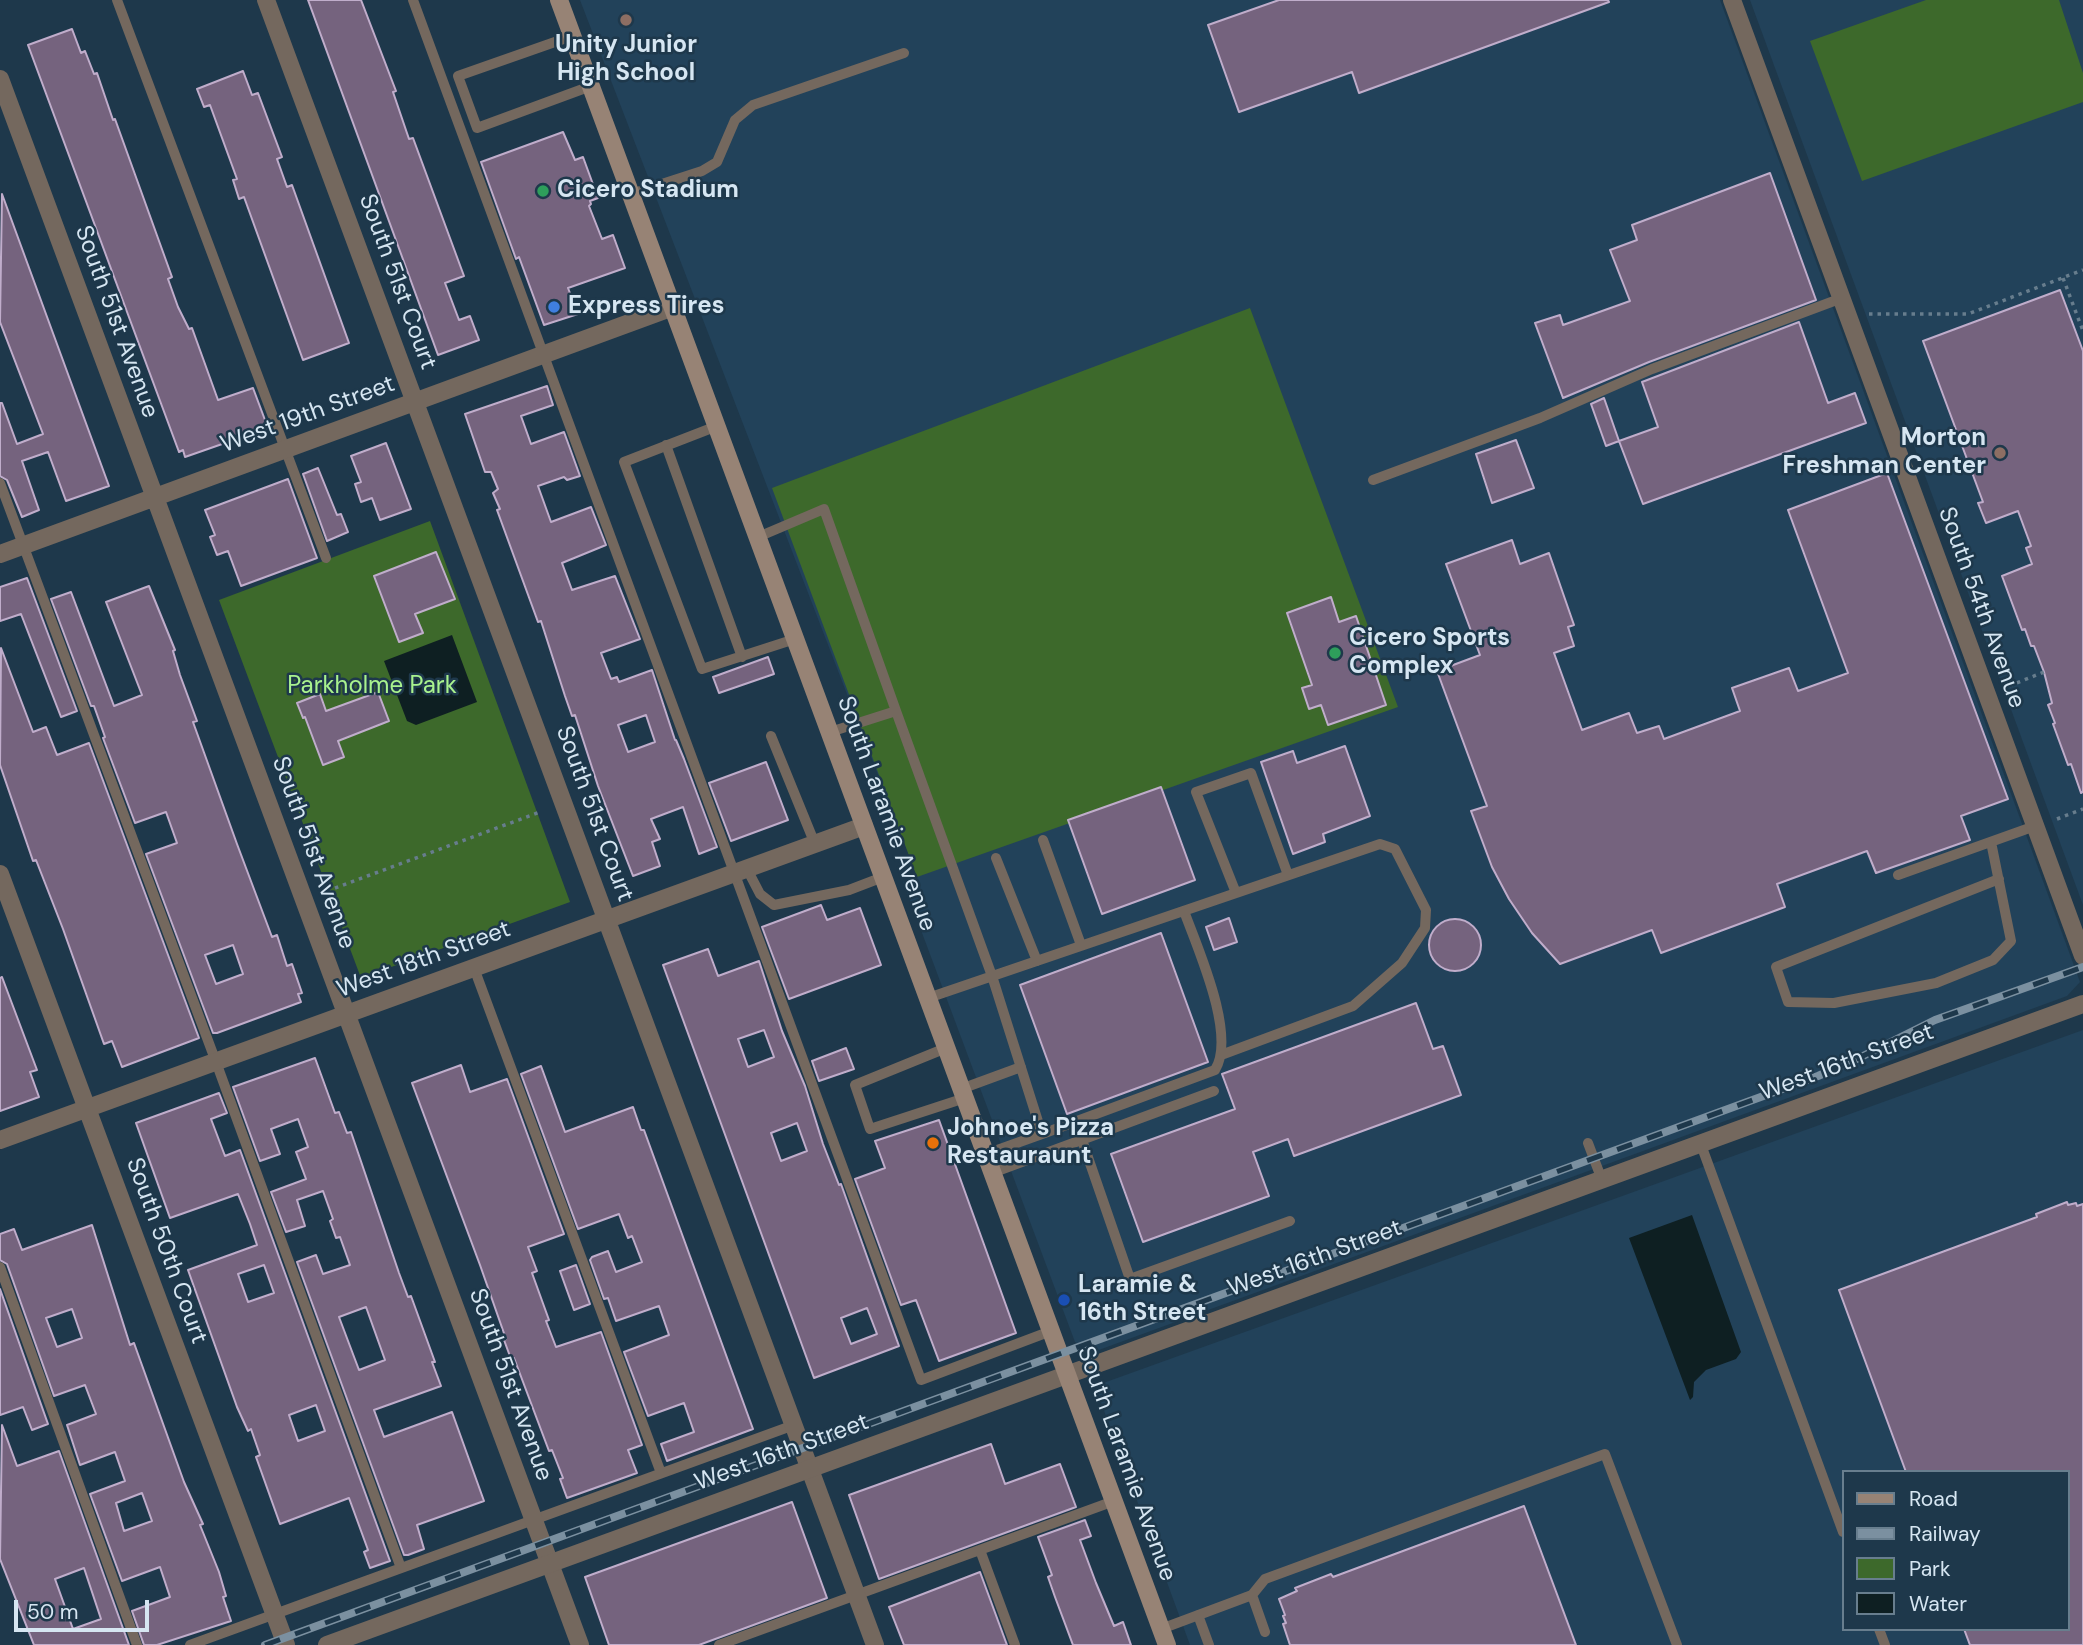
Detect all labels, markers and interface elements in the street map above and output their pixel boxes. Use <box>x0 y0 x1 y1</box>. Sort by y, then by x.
marker: Unity Junior High School <box>618 12 634 28</box>
place label: Unity Junior High School <box>555 32 697 88</box>
place label: Cicero Stadium <box>557 177 739 205</box>
marker: Cicero Stadium <box>535 183 551 199</box>
street label: South 51st Court <box>352 190 442 374</box>
street label: South 51st Avenue <box>68 222 164 422</box>
place label: Express Tires <box>568 293 724 321</box>
marker: Express Tires <box>546 299 562 315</box>
street label: West 19th Street <box>217 370 399 460</box>
place label: Morton Freshman Center <box>1783 425 1986 481</box>
marker: Morton Freshman Center <box>1992 445 2008 461</box>
street label: South 54th Avenue <box>1931 504 2031 712</box>
place label: Cicero Sports Complex <box>1349 625 1510 681</box>
marker: Cicero Sports Complex <box>1327 645 1343 661</box>
park label: Parkholme Park <box>287 673 457 701</box>
street label: South Laramie Avenue <box>830 693 942 935</box>
street label: South 51st Court <box>549 722 639 906</box>
street label: South 51st Avenue <box>265 753 361 953</box>
street label: West 18th Street <box>333 915 515 1005</box>
street label: West 16th Street <box>1756 1018 1938 1108</box>
place label: Johnoe's Pizza Restauraunt <box>947 1115 1114 1171</box>
marker: Johnoe's Pizza Restauraunt <box>925 1135 941 1151</box>
street label: South 50th Court <box>119 1154 213 1348</box>
street label: West 16th Street <box>1224 1214 1406 1304</box>
place label: Laramie & 16th Street <box>1078 1272 1206 1328</box>
street label: South 51st Avenue <box>462 1285 558 1485</box>
marker: Laramie & 16th Street <box>1056 1292 1072 1308</box>
street label: South Laramie Avenue <box>1070 1343 1182 1585</box>
street label: West 16th Street <box>691 1408 873 1498</box>
legend <box>1842 1470 2069 1631</box>
text: Road <box>1909 1485 1958 1513</box>
text: Railway <box>1909 1520 1981 1548</box>
text: Park <box>1909 1555 1950 1583</box>
scale bar <box>18 1586 152 1630</box>
text: Water <box>1909 1590 1967 1618</box>
text: 50 m <box>27 1598 78 1626</box>

